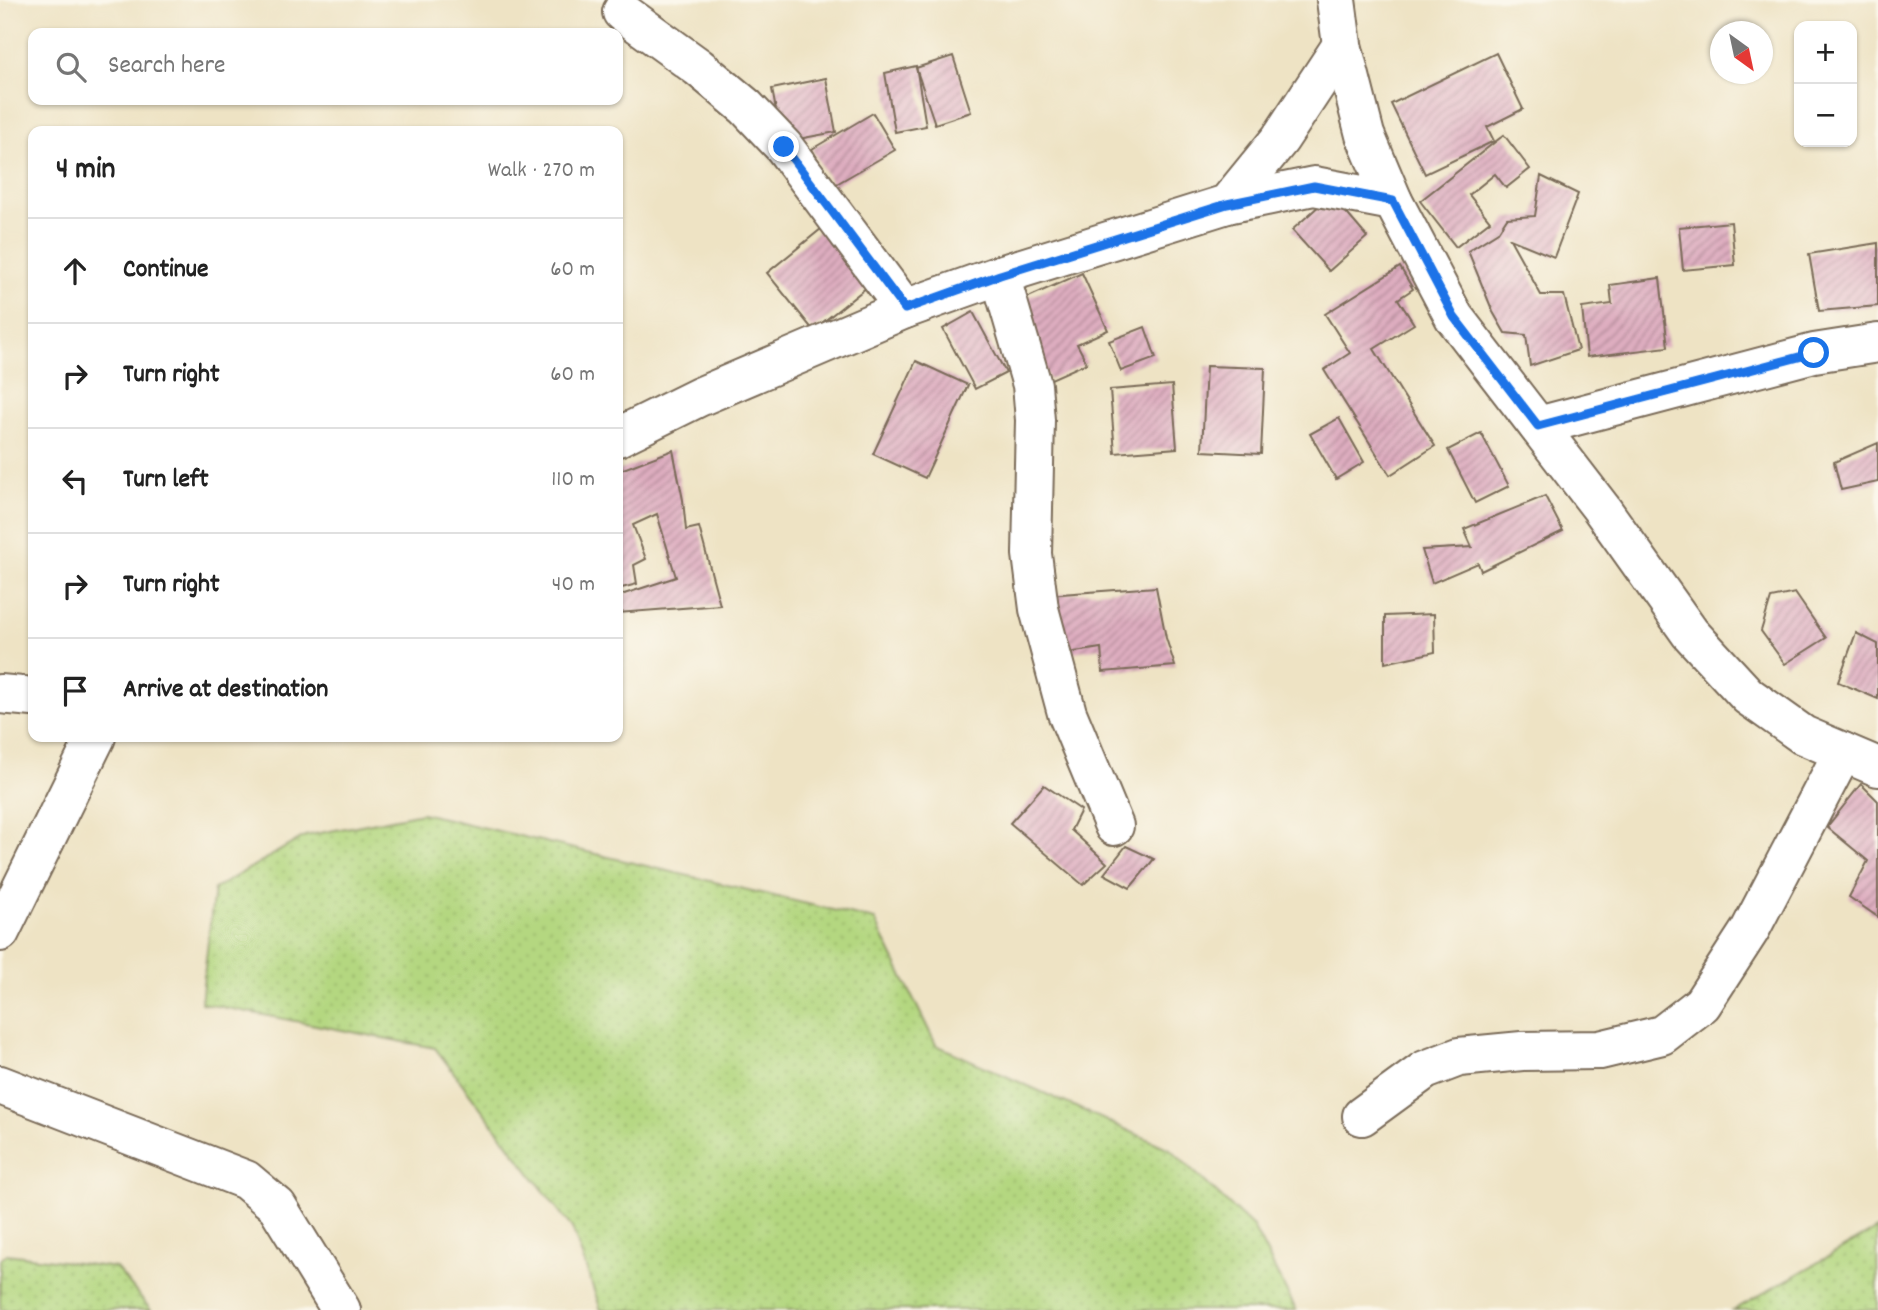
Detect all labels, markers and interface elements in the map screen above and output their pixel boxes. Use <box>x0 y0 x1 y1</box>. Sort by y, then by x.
north arrow <box>1710 21 1773 84</box>
map controls <box>1794 21 1857 147</box>
button: + <box>1794 21 1857 84</box>
search box <box>28 28 623 105</box>
icon: search <box>52 48 90 86</box>
text: Search here <box>108 48 226 85</box>
button: − <box>1794 84 1857 147</box>
route end <box>768 131 799 162</box>
text: 4 min <box>56 150 115 193</box>
text: Walk · 270 m <box>488 155 595 188</box>
icon: ahead <box>56 252 94 290</box>
text: Continue <box>123 252 208 289</box>
text: 60 m <box>550 254 595 287</box>
route start <box>1798 337 1829 368</box>
icon: right <box>56 357 94 395</box>
text: Turn right <box>123 357 220 394</box>
text: 60 m <box>550 359 595 392</box>
icon: left <box>56 462 94 500</box>
text: Turn left <box>123 462 209 499</box>
text: 110 m <box>551 464 595 497</box>
icon: right <box>56 567 94 605</box>
text: Turn right <box>123 567 220 604</box>
text: 40 m <box>552 569 595 602</box>
icon: arrive <box>56 672 94 710</box>
text: Arrive at destination <box>123 672 328 709</box>

